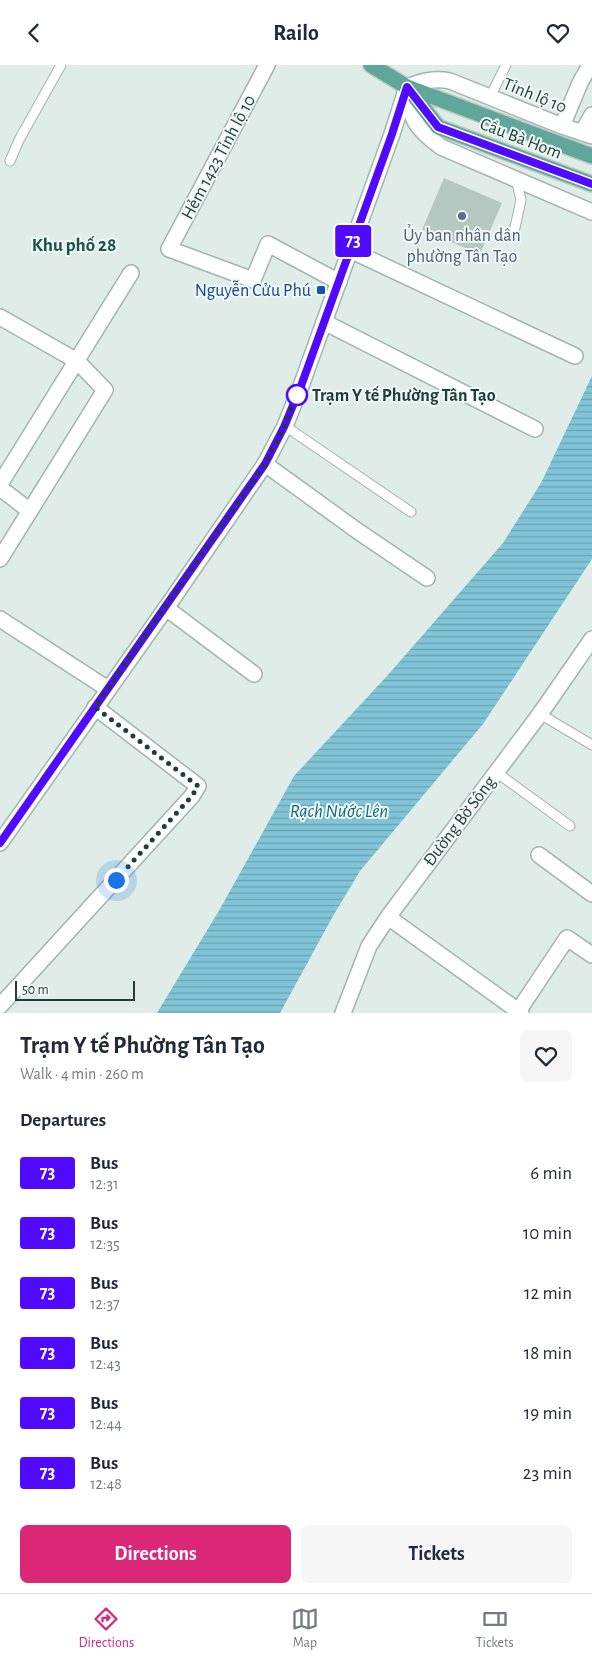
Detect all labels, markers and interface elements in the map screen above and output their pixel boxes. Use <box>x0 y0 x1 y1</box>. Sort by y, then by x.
icon: back <box>20 19 48 47</box>
icon: heart <box>544 19 572 47</box>
text: Railo <box>273 22 319 44</box>
street label: Tỉnh lộ 10 <box>500 75 569 117</box>
street label: Hẻm 1423 Tỉnh lộ 10 <box>179 92 259 223</box>
street label: Cầu Bà Hom <box>477 114 564 163</box>
marker: Ủy ban nhân dân phường Tân Tạo <box>456 210 468 222</box>
place label: Ủy ban nhân dân phường Tân Tạo <box>403 224 521 266</box>
line badge: 73 <box>330 225 376 257</box>
text: 73 <box>345 232 361 250</box>
district label: Khu phố 28 <box>32 235 116 255</box>
place label: Nguyễn Cửu Phú <box>195 280 311 300</box>
marker: Nguyễn Cửu Phú <box>315 284 327 296</box>
marker: Trạm Y tế Phường Tân Tạo <box>286 384 308 406</box>
place label: Trạm Y tế Phường Tân Tạo <box>312 385 496 405</box>
street label: Đường Bờ Sông <box>420 773 500 870</box>
water label: Rạch Nước Lên <box>290 802 388 821</box>
your location <box>104 868 129 893</box>
scale bar <box>15 978 135 1001</box>
text: 50 m <box>22 983 49 997</box>
button: heart <box>520 1030 572 1082</box>
text: Trạm Y tế Phường Tân Tạo <box>20 1034 265 1058</box>
text: Walk · 4 min · 260 m <box>20 1066 144 1082</box>
text: Departures <box>20 1111 106 1130</box>
text: Bus <box>90 1154 118 1173</box>
text: 73 <box>40 1164 55 1182</box>
text: 6 min <box>530 1164 572 1183</box>
text: 12:31 <box>90 1176 119 1192</box>
text: Bus <box>90 1214 118 1233</box>
text: 73 <box>40 1224 55 1242</box>
text: 10 min <box>523 1224 572 1243</box>
text: 12:35 <box>90 1236 120 1252</box>
text: Bus <box>90 1274 118 1293</box>
text: 73 <box>40 1284 55 1302</box>
text: 12 min <box>524 1284 572 1303</box>
text: 12:37 <box>90 1296 120 1312</box>
text: Bus <box>90 1334 118 1353</box>
text: 73 <box>40 1344 55 1362</box>
text: 18 min <box>524 1344 572 1363</box>
text: 12:43 <box>90 1356 121 1372</box>
text: Bus <box>90 1394 118 1413</box>
text: 73 <box>40 1404 55 1422</box>
text: 19 min <box>524 1404 572 1423</box>
text: 12:44 <box>90 1416 122 1432</box>
text: Bus <box>90 1454 118 1473</box>
text: 73 <box>40 1464 55 1482</box>
text: 23 min <box>523 1464 572 1483</box>
text: 12:48 <box>90 1476 122 1492</box>
button: Directions <box>20 1525 291 1583</box>
button: Tickets <box>301 1525 572 1583</box>
tab: Directions <box>78 1605 134 1652</box>
tab: Map <box>291 1605 319 1652</box>
tab: Tickets <box>476 1605 514 1652</box>

